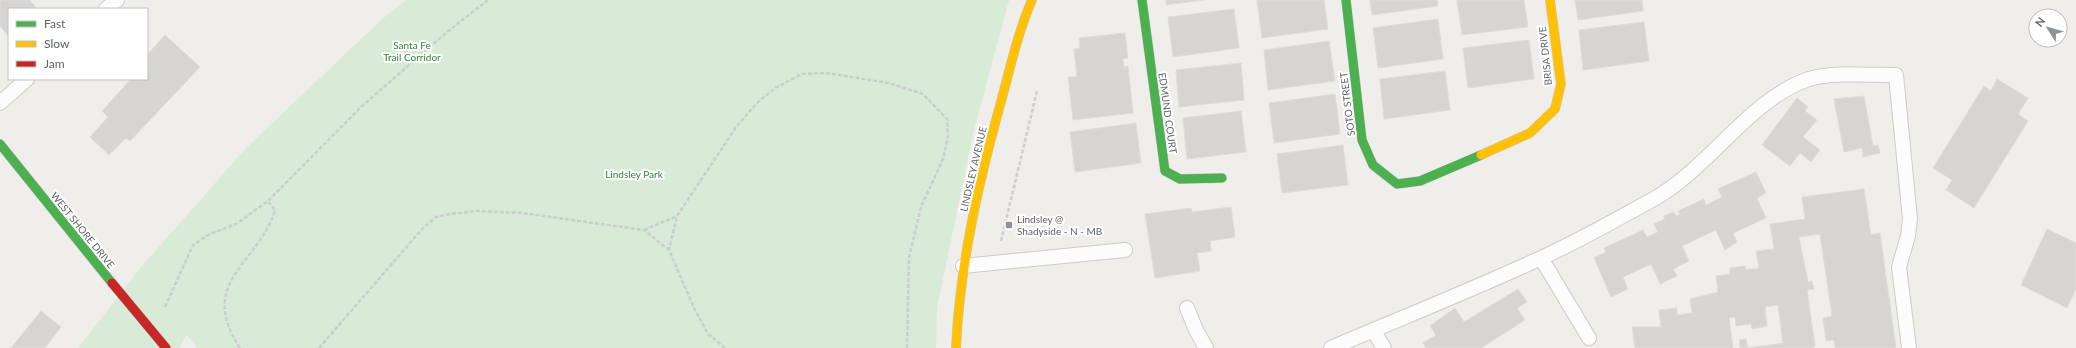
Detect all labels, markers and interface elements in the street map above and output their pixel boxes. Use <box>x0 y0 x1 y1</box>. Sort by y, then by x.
legend <box>8 8 148 80</box>
north arrow <box>2028 8 2068 48</box>
text: N <box>2032 14 2047 29</box>
text: Fast <box>44 16 66 31</box>
street label: BRISA DRIVE <box>1536 26 1554 86</box>
text: Slow <box>44 36 70 51</box>
park label: Santa Fe Trail Corridor <box>383 39 441 63</box>
text: Jam <box>44 56 65 71</box>
street label: SOTO STREET <box>1337 71 1357 137</box>
street label: EDMUND COURT <box>1156 72 1180 154</box>
street label: LINDSLEY AVENUE <box>957 125 989 213</box>
park label: Lindsley Park <box>605 168 664 180</box>
street label: WEST SHORE DRIVE <box>49 189 118 271</box>
place label: Lindsley @ Shadyside - N - MB <box>1017 213 1102 237</box>
marker: Lindsley @ Shadyside - N - MB <box>1004 220 1014 230</box>

